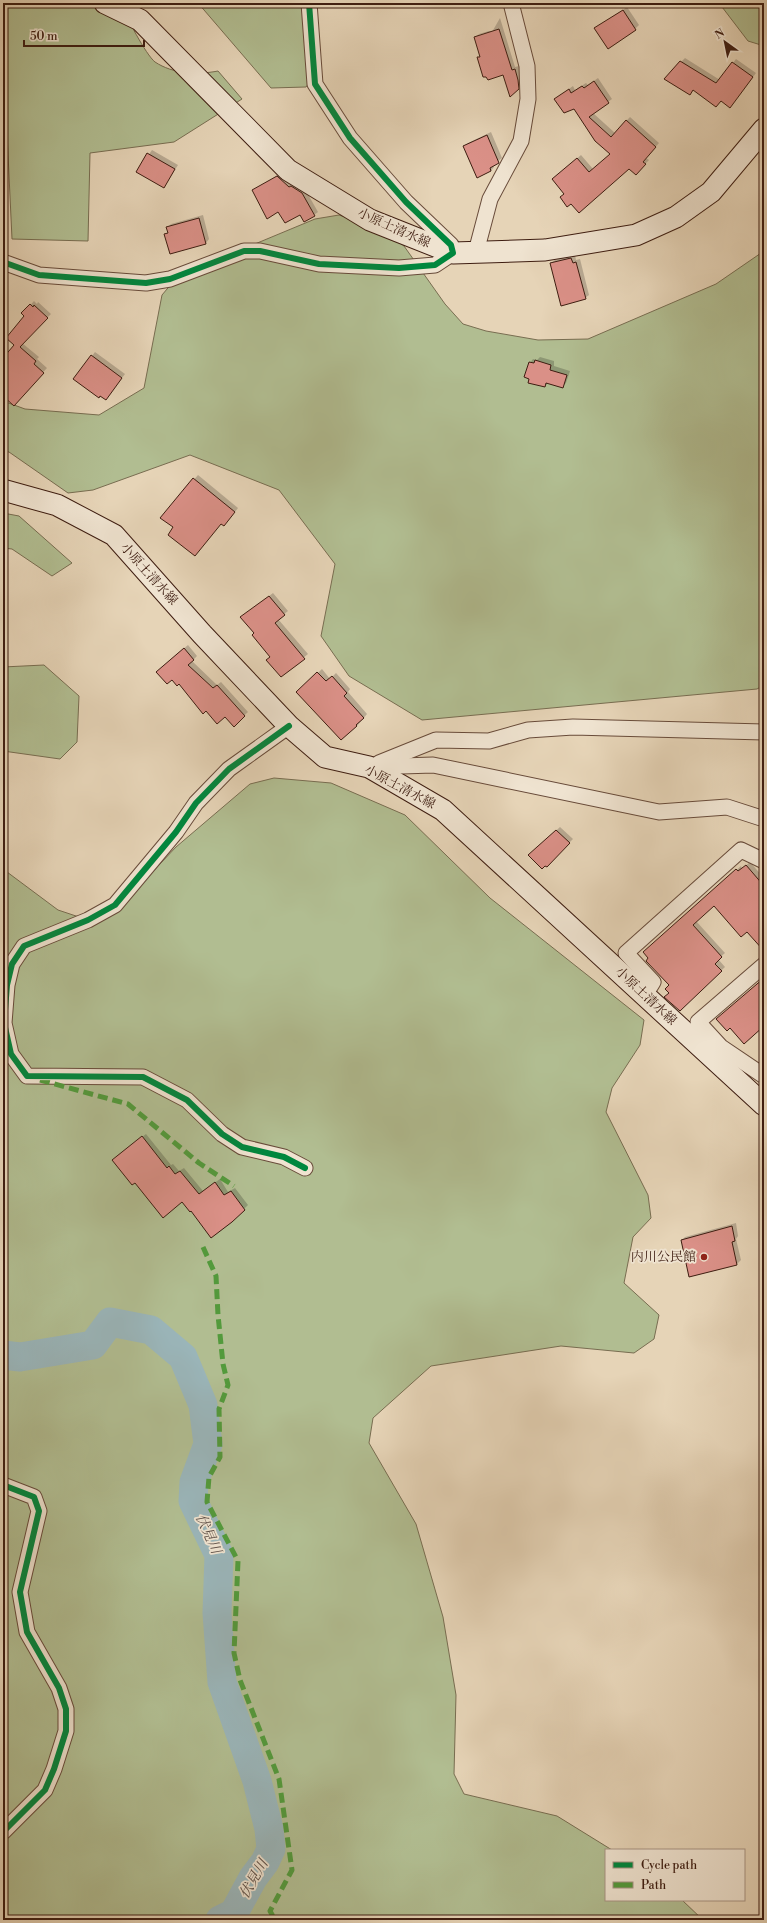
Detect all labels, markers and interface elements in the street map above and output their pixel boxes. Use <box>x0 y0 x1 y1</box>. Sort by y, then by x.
scale bar <box>24 22 144 48</box>
north arrow <box>705 22 745 62</box>
text: N <box>713 26 728 43</box>
text: 50 m <box>30 29 58 44</box>
street label: 小原土清水線 <box>355 205 433 251</box>
street label: 小原土清水線 <box>117 540 181 608</box>
street label: 小原土清水線 <box>362 762 438 812</box>
street label: 小原土清水線 <box>612 964 680 1028</box>
place label: 内川公民館 <box>631 1249 696 1265</box>
marker: 内川公民館 <box>699 1252 709 1262</box>
water label: 伏見川 <box>191 1511 226 1559</box>
legend <box>605 1849 745 1901</box>
water label: 伏見川 <box>236 1855 273 1902</box>
text: Cycle path <box>641 1858 697 1873</box>
text: Path <box>641 1878 666 1893</box>

